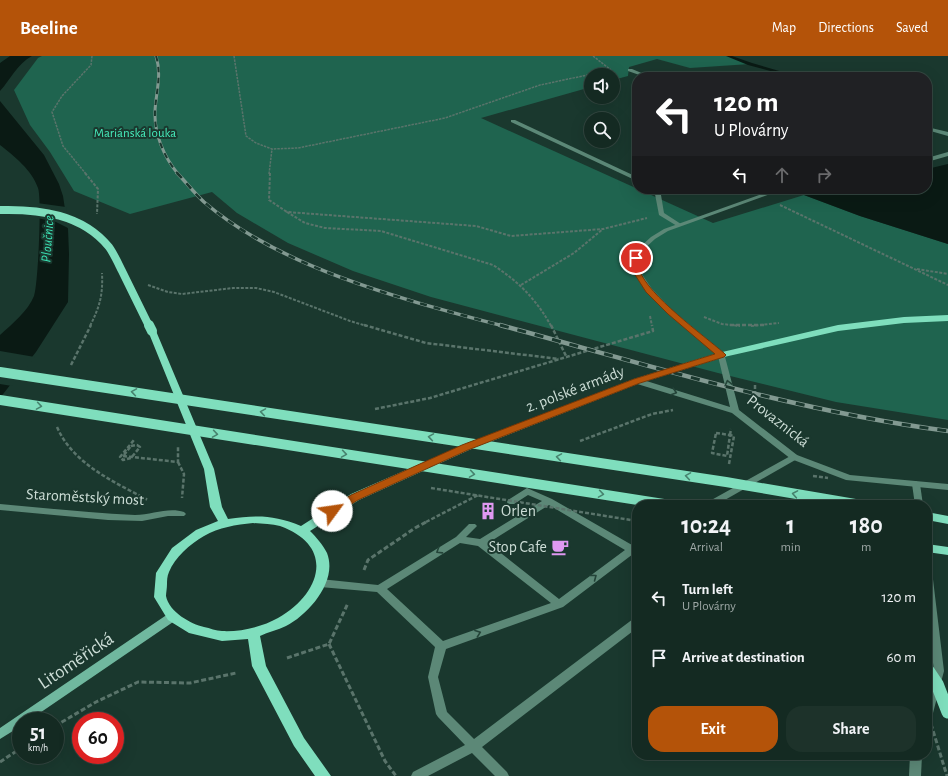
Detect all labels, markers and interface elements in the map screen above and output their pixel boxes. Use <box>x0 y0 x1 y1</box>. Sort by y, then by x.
text: Beeline <box>20 19 78 38</box>
text: Map <box>772 21 796 35</box>
text: Directions <box>818 21 874 35</box>
text: Saved <box>896 21 928 35</box>
map controls <box>584 68 620 148</box>
button: sound <box>584 68 620 104</box>
icon: left <box>648 88 700 140</box>
text: 120 m <box>714 89 779 117</box>
button: search <box>584 112 620 148</box>
text: U Plovárny <box>714 122 789 140</box>
park label: Mariánská louka <box>94 127 176 140</box>
icon: left <box>729 164 751 186</box>
icon: ahead <box>771 164 793 186</box>
icon: right <box>813 164 835 186</box>
water label: Ploučnice <box>39 215 57 263</box>
pin <box>619 241 653 275</box>
icon: arrive <box>625 247 647 269</box>
street label: 2. polské armády <box>523 363 627 416</box>
one-way arrow <box>725 379 733 386</box>
one-way arrow <box>671 387 678 396</box>
one-way arrow <box>131 388 137 397</box>
street label: Provaznická <box>744 392 812 450</box>
one-way arrow <box>35 401 42 410</box>
one-way arrow <box>260 408 266 417</box>
one-way arrow <box>212 429 218 438</box>
one-way arrow <box>428 433 434 442</box>
one-way arrow <box>341 449 347 458</box>
one-way arrow <box>556 453 562 462</box>
one-way arrow <box>469 469 475 478</box>
one-way arrow <box>685 472 691 481</box>
street label: Staroměstský most <box>25 486 144 509</box>
one-way arrow <box>598 489 604 498</box>
position arrow <box>311 490 353 532</box>
one-way arrow <box>792 490 798 499</box>
building icon: Orlen <box>478 501 498 521</box>
place label: Orlen <box>501 503 536 519</box>
text: 10:24 <box>681 514 731 538</box>
text: 1 <box>786 514 795 538</box>
text: 180 <box>850 514 883 538</box>
cafe icon: Stop Cafe <box>550 537 570 557</box>
place label: Stop Cafe <box>488 539 547 555</box>
text: Arrival <box>689 541 723 554</box>
text: min <box>780 541 801 554</box>
text: m <box>861 541 872 554</box>
one-way arrow <box>436 546 443 554</box>
one-way arrow <box>589 575 596 582</box>
text: Turn left <box>682 582 733 597</box>
icon: left <box>648 587 670 609</box>
text: 120 m <box>882 590 916 605</box>
text: U Plovárny <box>682 600 736 613</box>
street label: Litoměřická <box>35 629 117 693</box>
one-way arrow <box>474 629 481 637</box>
icon: arrive <box>648 647 670 669</box>
text: Arrive at destination <box>682 650 805 665</box>
text: 60 m <box>887 650 916 665</box>
button: Exit <box>648 706 778 752</box>
button: Share <box>786 706 916 752</box>
speed limit sign: 60 <box>72 712 124 764</box>
text: 51 <box>30 723 46 743</box>
text: km/h <box>28 743 48 753</box>

